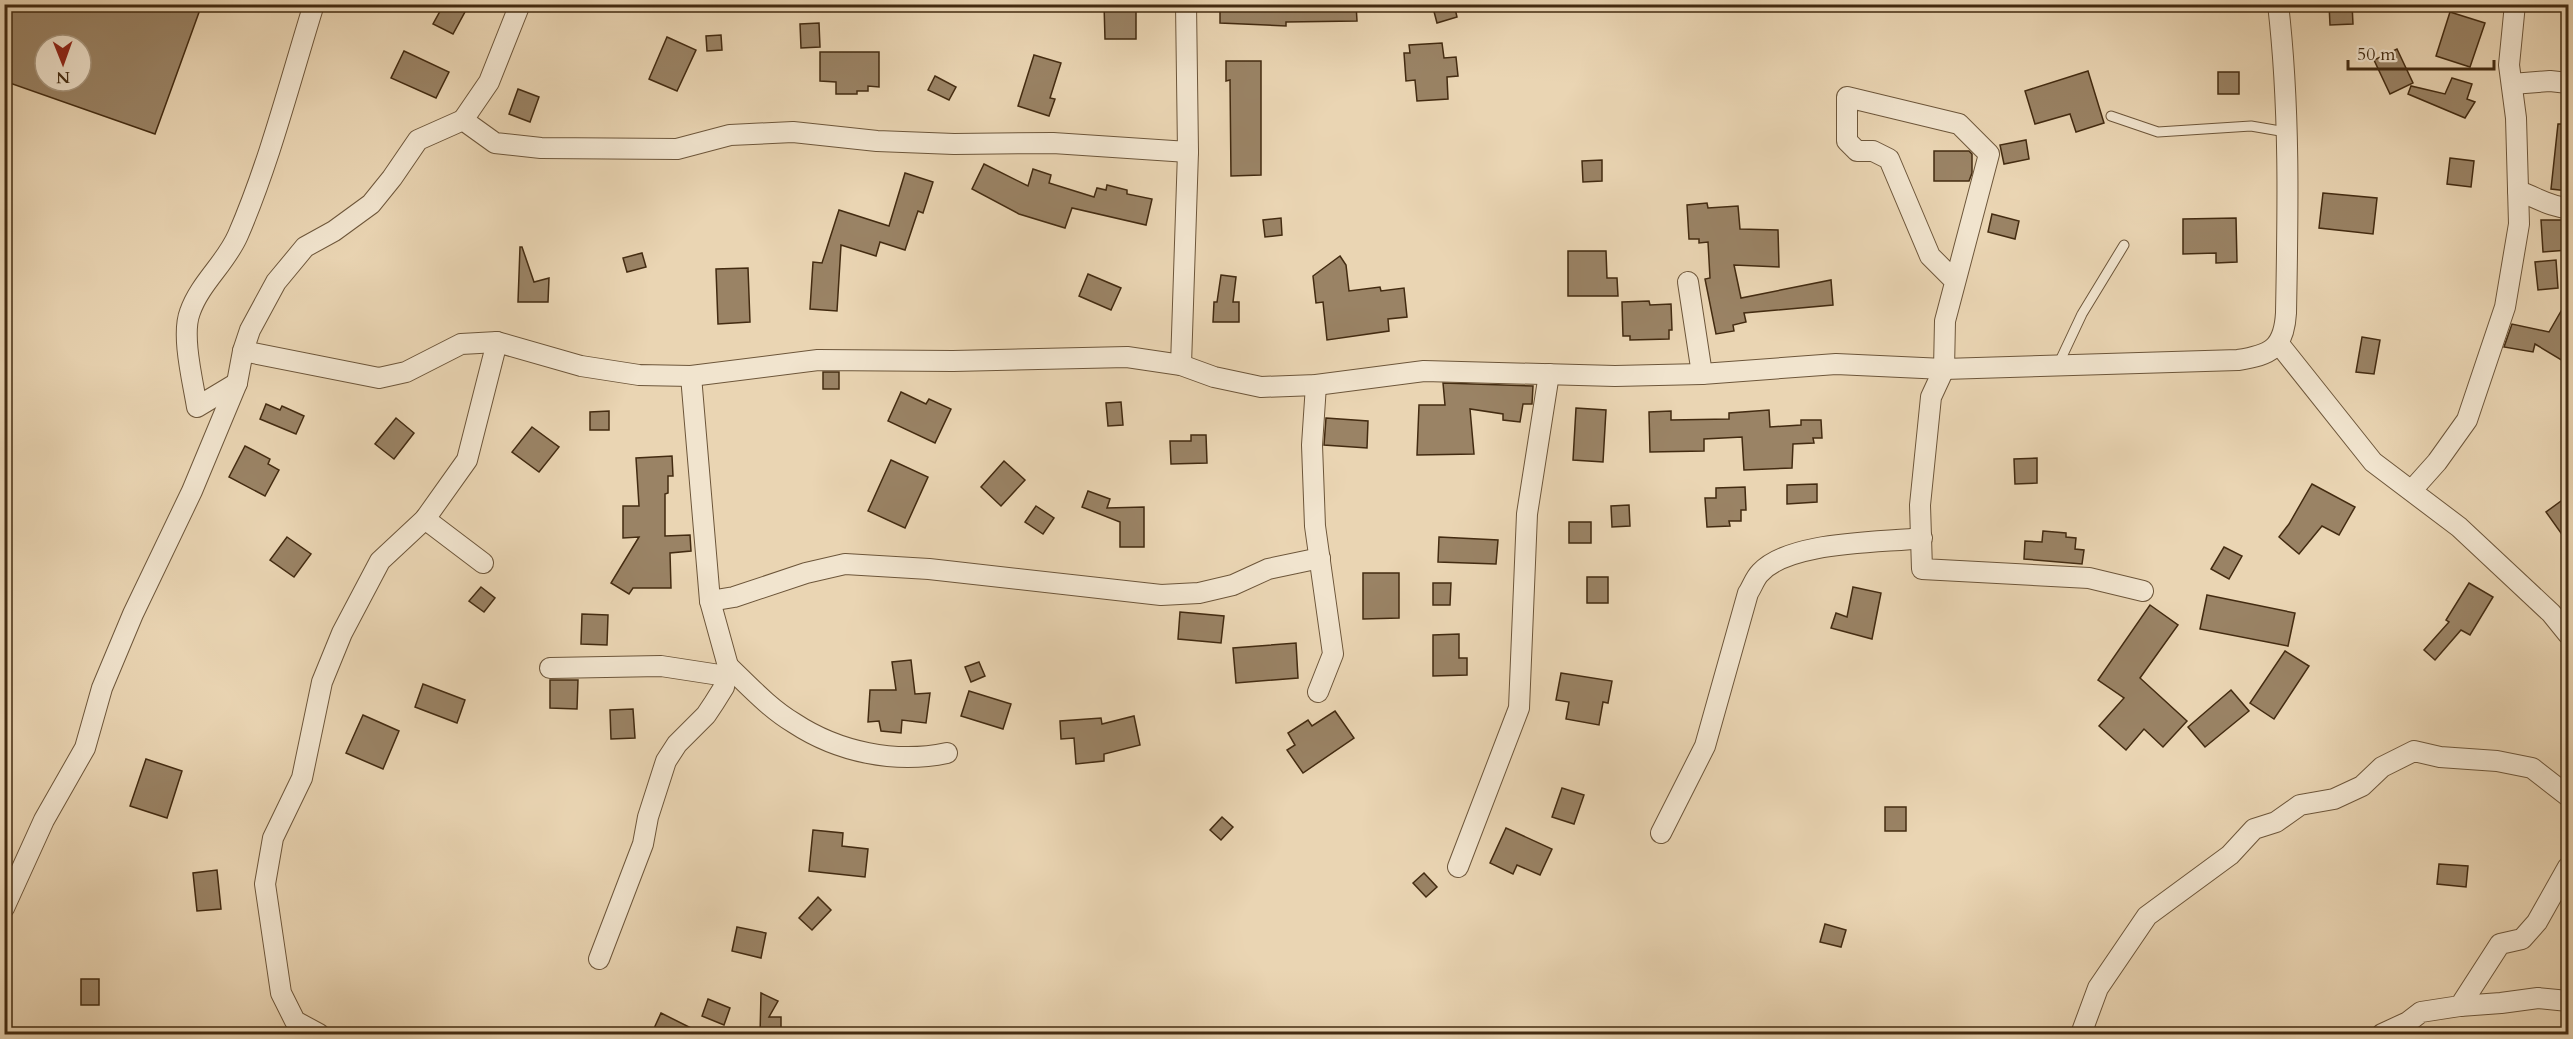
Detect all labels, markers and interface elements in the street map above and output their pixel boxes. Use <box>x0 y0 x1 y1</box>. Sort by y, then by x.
north arrow <box>33 33 93 93</box>
scale bar <box>2348 33 2494 71</box>
text: 50 m <box>2357 42 2396 67</box>
text: N <box>56 66 70 88</box>

